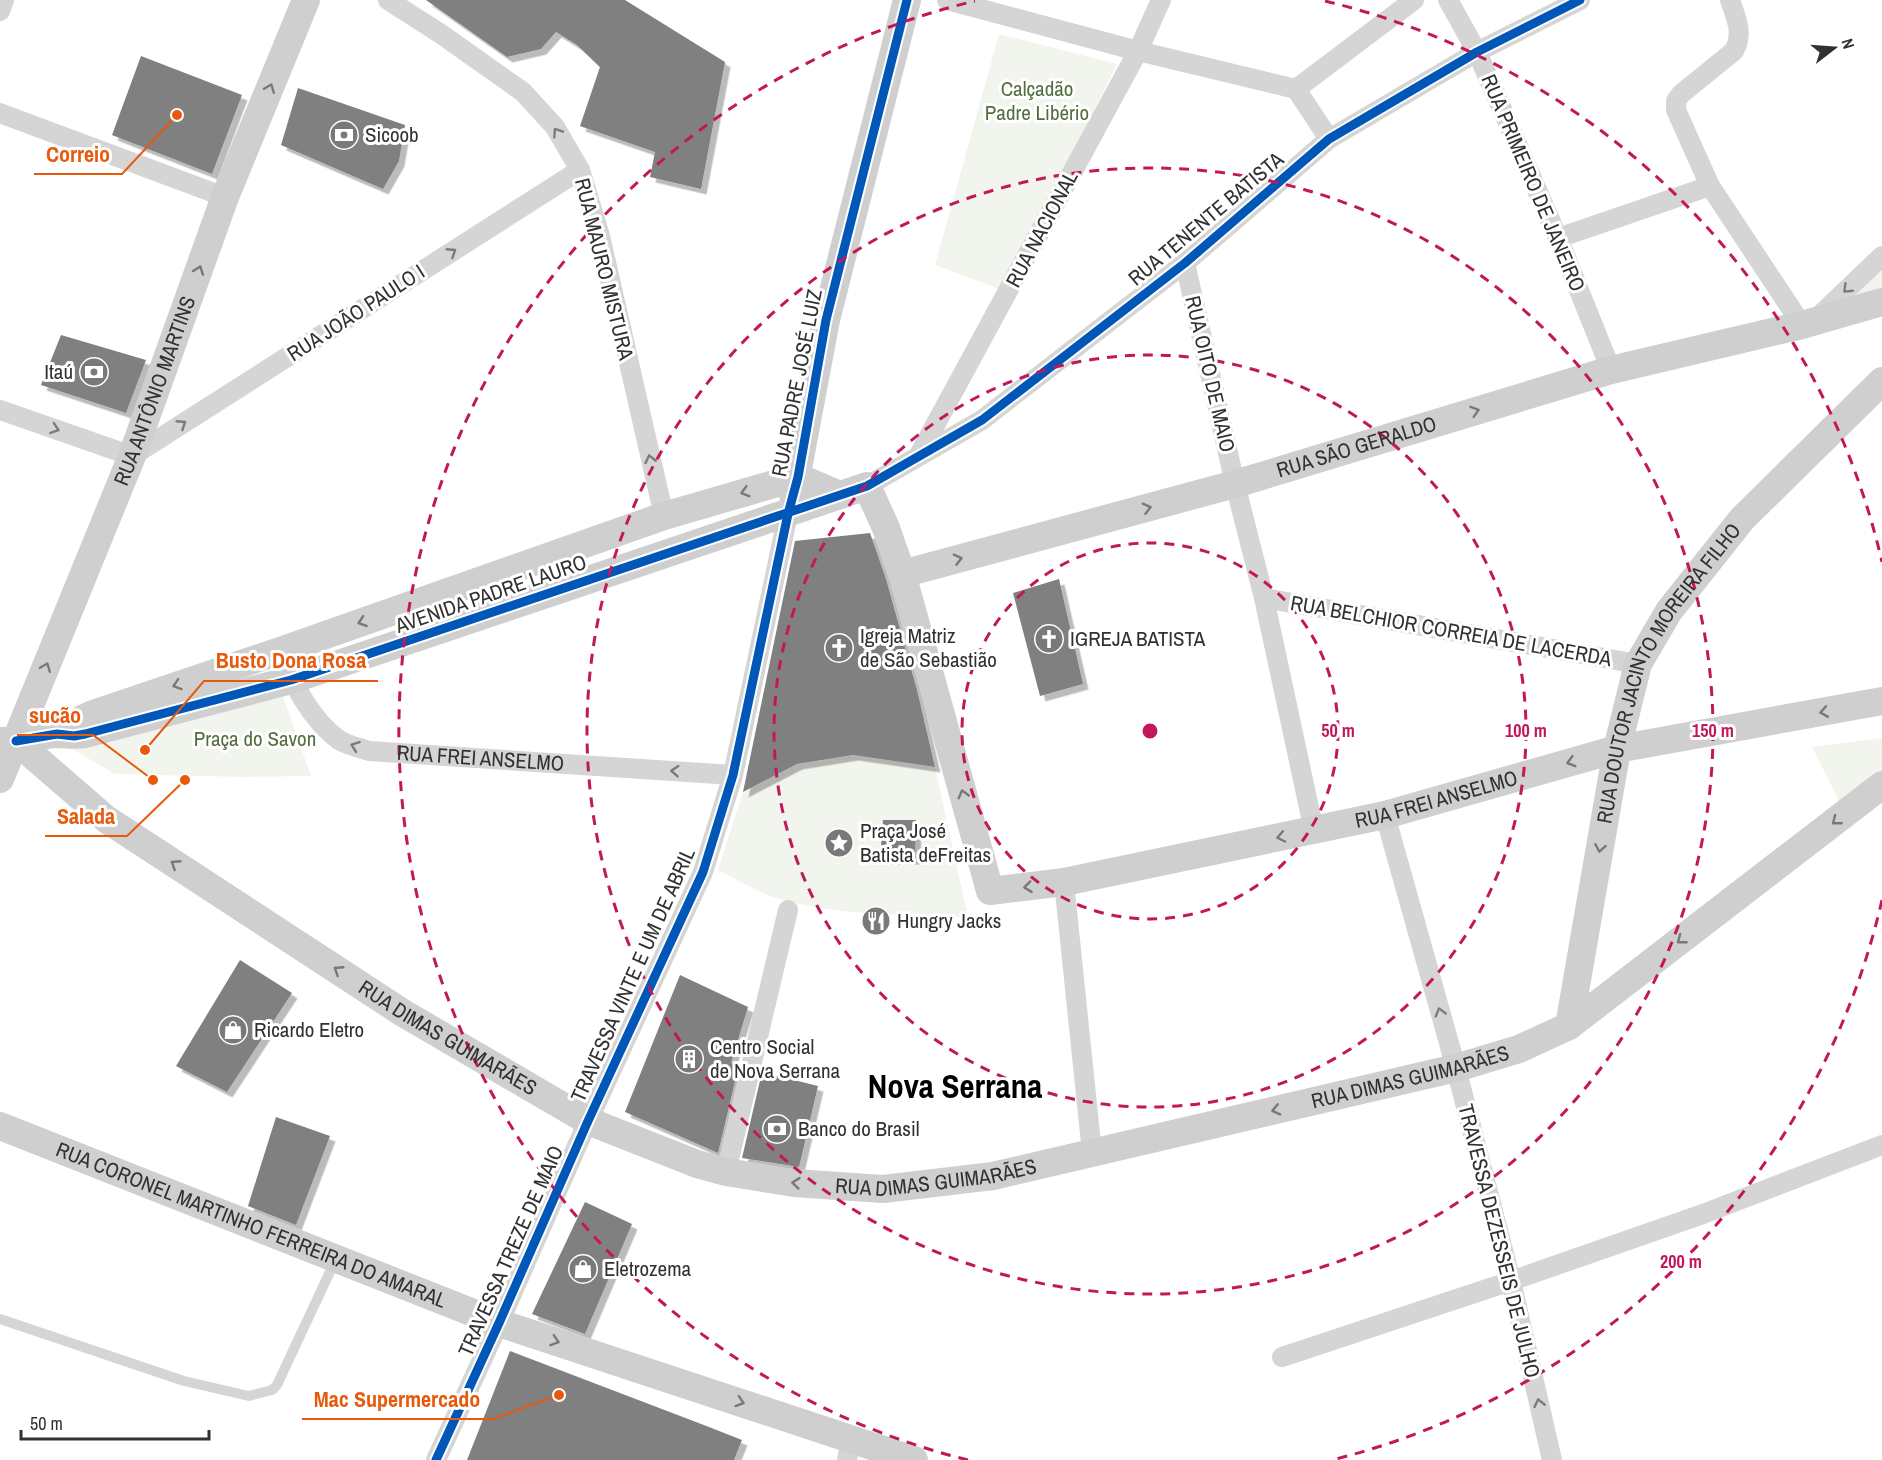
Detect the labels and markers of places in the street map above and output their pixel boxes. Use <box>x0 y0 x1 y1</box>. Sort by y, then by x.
bank icon: Sicoob <box>328 119 360 151</box>
place label: Sicoob <box>365 120 419 149</box>
callout: Correio <box>34 134 122 174</box>
bank icon: Itaú <box>78 356 110 388</box>
place label: Itaú <box>44 357 73 386</box>
place label: Igreja Matriz de São Sebastião <box>860 621 997 674</box>
church icon: IGREJA BATISTA <box>1033 623 1065 655</box>
place label: IGREJA BATISTA <box>1070 624 1206 653</box>
church icon: Igreja Matriz de São Sebastião <box>823 632 855 664</box>
callout: Busto Dona Rosa <box>204 641 378 681</box>
callout: sucão <box>17 695 93 735</box>
centre of rings <box>1140 721 1160 741</box>
callout: Salada <box>45 796 127 836</box>
place label: Praça José Batista deFreitas <box>860 816 991 869</box>
place icon: Praça José Batista deFreitas <box>823 827 855 859</box>
restaurant icon: Hungry Jacks <box>860 905 892 937</box>
place label: Hungry Jacks <box>897 906 1001 935</box>
shop icon: Ricardo Eletro <box>217 1014 249 1046</box>
place label: Ricardo Eletro <box>254 1015 364 1044</box>
place label: Centro Social de Nova Serrana <box>710 1032 841 1085</box>
building icon: Centro Social de Nova Serrana <box>673 1043 705 1075</box>
bank icon: Banco do Brasil <box>761 1113 793 1145</box>
place label: Banco do Brasil <box>798 1114 920 1143</box>
shop icon: Eletrozema <box>567 1253 599 1285</box>
place label: Eletrozema <box>604 1254 692 1283</box>
callout: Mac Supermercado <box>302 1379 493 1419</box>

